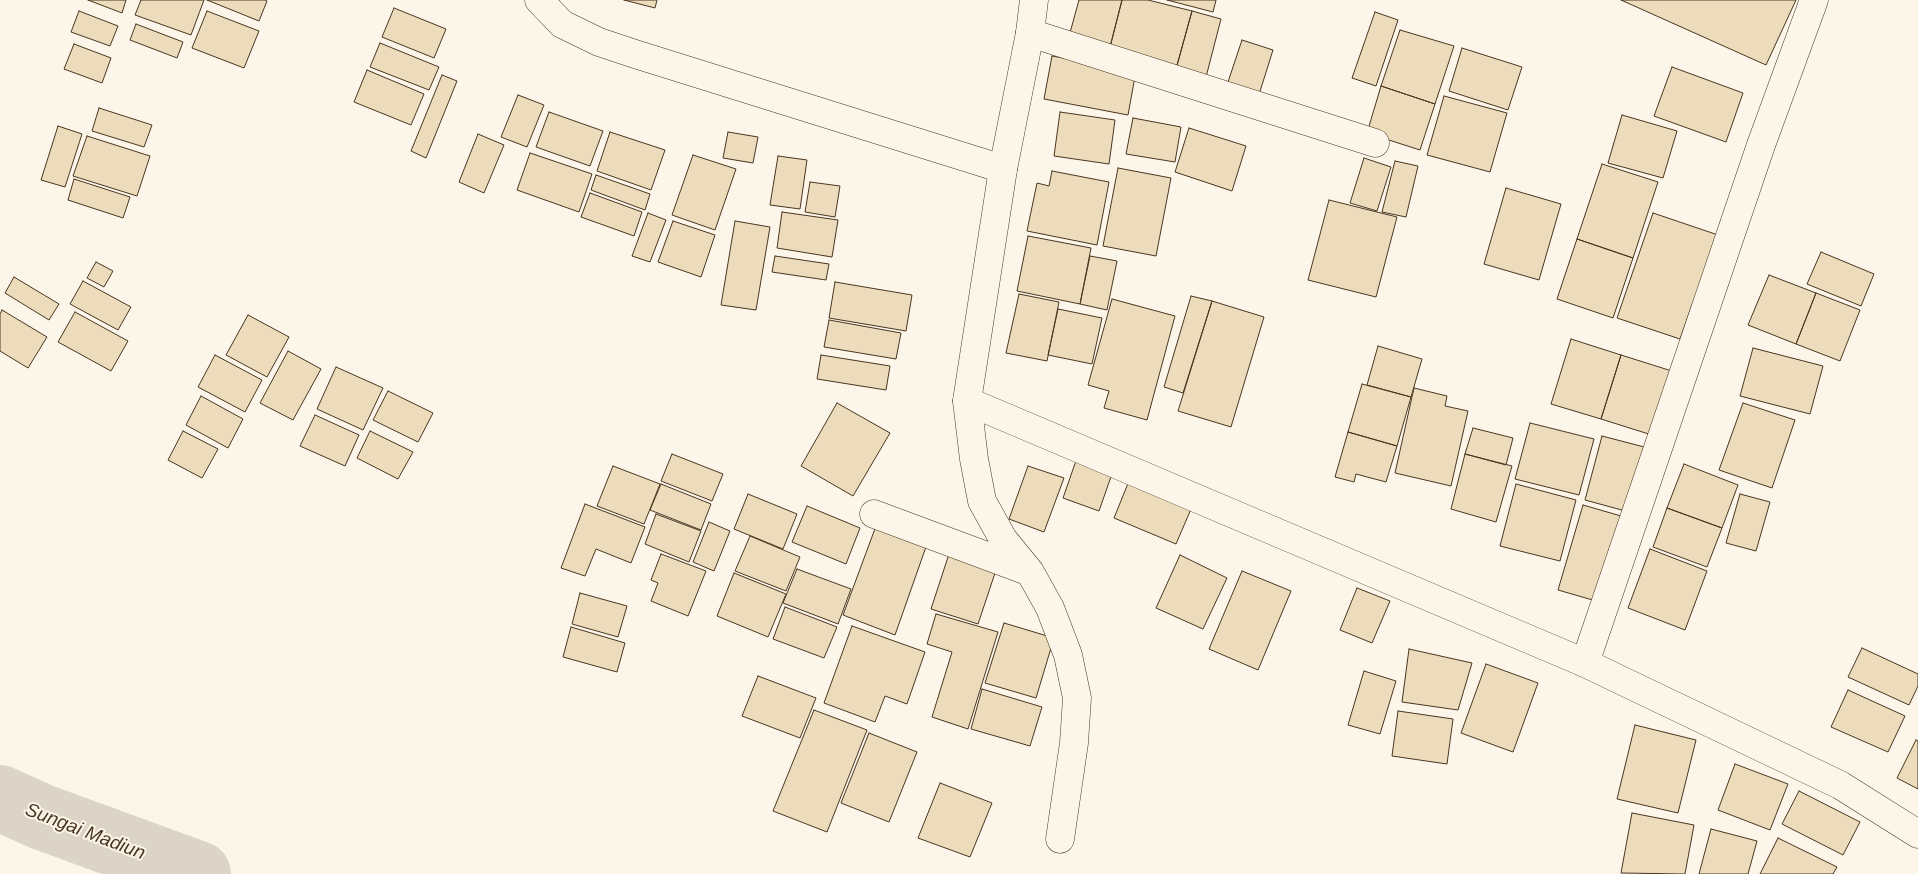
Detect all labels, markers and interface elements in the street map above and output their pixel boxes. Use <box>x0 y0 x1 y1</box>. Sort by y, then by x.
water label: Sungai Madiun <box>22 799 148 865</box>

